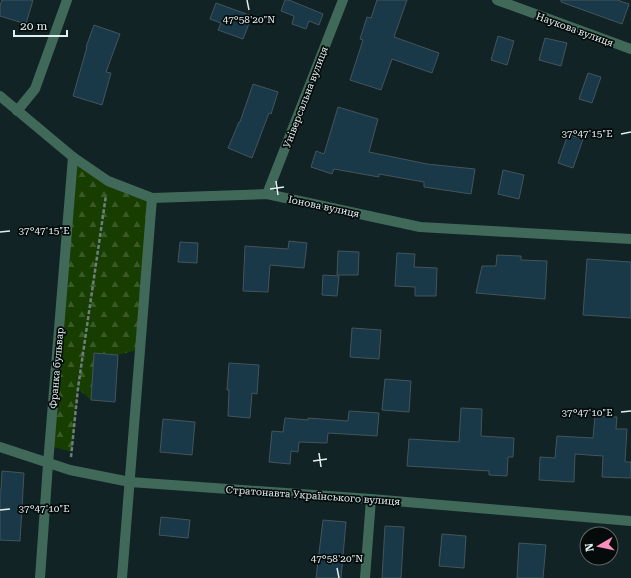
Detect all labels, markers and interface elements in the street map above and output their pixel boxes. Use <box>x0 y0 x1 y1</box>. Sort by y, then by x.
street label: Наукова вулиця <box>535 10 615 49</box>
scale bar <box>14 12 67 38</box>
text: 47°58'20"N <box>223 14 275 25</box>
text: 20 m <box>20 19 47 33</box>
street label: Універсальна вулиця <box>281 45 330 149</box>
text: 37°47'15"E <box>561 128 613 139</box>
street label: Іонова вулиця <box>287 194 361 219</box>
text: 37°47'15"E <box>18 225 70 236</box>
street label: Франка бульвар <box>47 326 66 409</box>
text: 37°47'10"E <box>561 407 613 418</box>
street label: Стратонавта Українського вулиця <box>225 484 401 507</box>
text: 37°47'10"E <box>18 503 70 514</box>
north arrow <box>579 526 619 566</box>
text: N <box>582 542 597 553</box>
text: 47°58'20"N <box>311 553 363 564</box>

